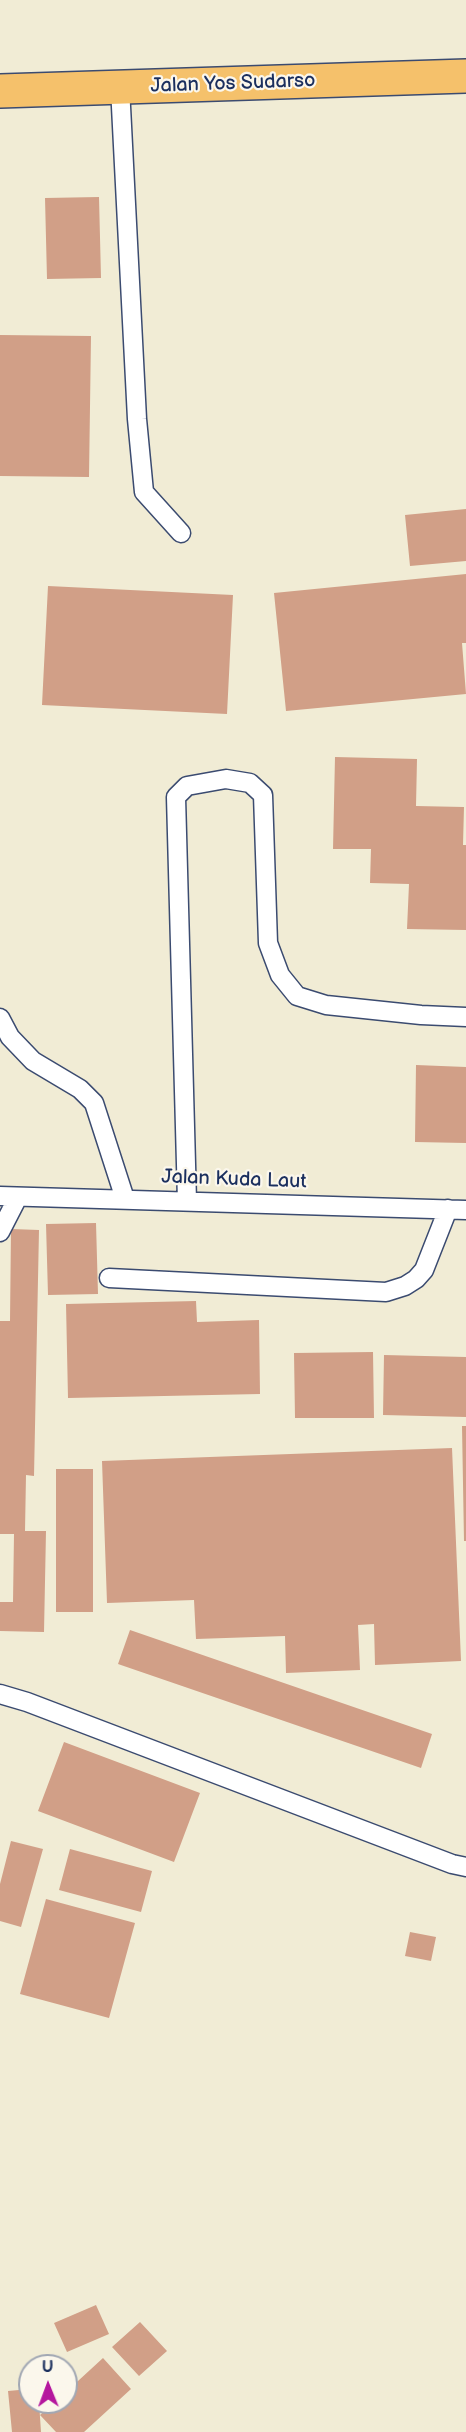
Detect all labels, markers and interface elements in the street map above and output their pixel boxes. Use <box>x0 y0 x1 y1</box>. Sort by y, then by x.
street label: Jalan Yos Sudarso <box>150 69 316 99</box>
street label: Jalan Kuda Laut <box>161 1165 307 1195</box>
north arrow <box>18 2354 78 2414</box>
text: U <box>42 2358 54 2377</box>

